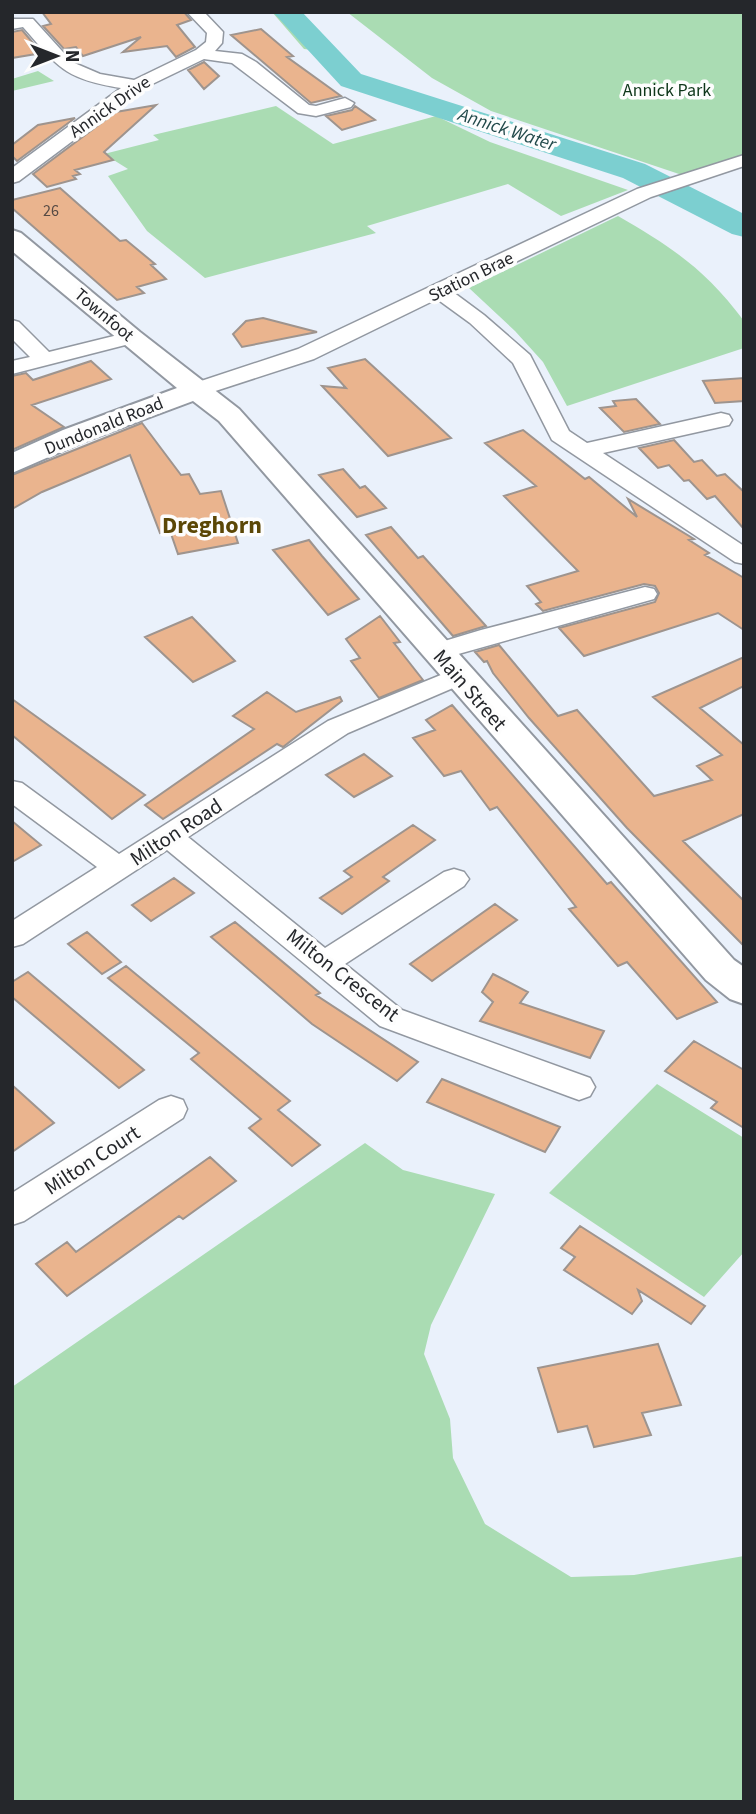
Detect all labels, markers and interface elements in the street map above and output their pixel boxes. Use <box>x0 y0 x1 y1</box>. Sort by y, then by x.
north arrow <box>21 21 91 91</box>
text: N <box>58 50 85 62</box>
street label: Annick Drive <box>64 70 156 144</box>
park label: Annick Park <box>623 78 711 103</box>
water label: Annick Water <box>454 101 561 159</box>
house number: 26 <box>43 200 59 222</box>
street label: Station Brae <box>424 246 518 308</box>
street label: Townfoot <box>69 283 139 347</box>
street label: Dundonald Road <box>41 391 167 461</box>
district label: Dreghorn <box>162 508 262 543</box>
street label: Main Street <box>426 643 514 737</box>
street label: Milton Road <box>124 791 228 873</box>
street label: Milton Crescent <box>280 921 406 1029</box>
street label: Milton Court <box>38 1118 146 1202</box>

